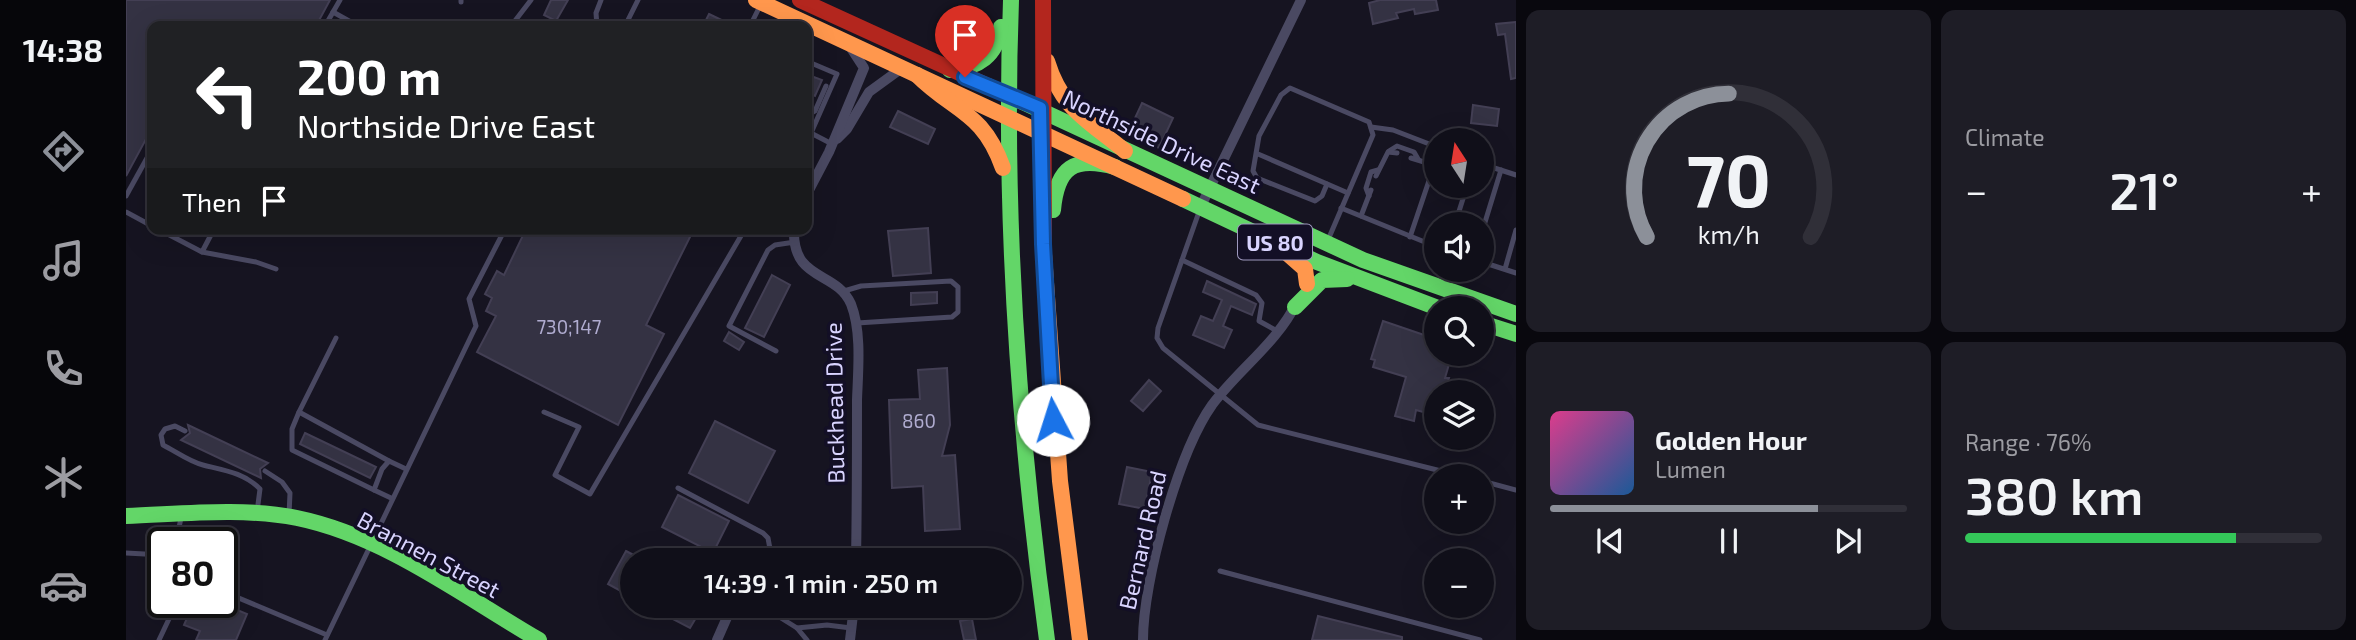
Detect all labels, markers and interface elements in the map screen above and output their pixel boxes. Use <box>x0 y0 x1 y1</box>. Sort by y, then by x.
pin <box>935 5 995 77</box>
icon: arrive <box>946 16 984 54</box>
text: 14:38 <box>23 30 103 68</box>
text: 200 m <box>297 46 441 105</box>
icon: left <box>182 49 273 140</box>
street label: Northside Drive East <box>1059 83 1265 199</box>
text: Northside Drive East <box>297 106 595 144</box>
text: Climate <box>1965 123 2045 151</box>
icon: directions <box>39 127 88 176</box>
north arrow <box>1424 128 1494 198</box>
map controls <box>1424 128 1494 618</box>
text: 70 <box>1686 134 1771 222</box>
text: 21° <box>2109 158 2179 220</box>
text: − <box>1965 167 1987 213</box>
text: + <box>2301 167 2322 213</box>
icon: arrive <box>255 182 293 220</box>
text: Then <box>182 186 241 217</box>
button: sound <box>1424 212 1494 282</box>
text: km/h <box>1697 219 1760 249</box>
road number: US 80 <box>1238 224 1312 260</box>
icon: music <box>39 236 88 285</box>
button: search <box>1424 296 1494 366</box>
house number: 730;147 <box>536 315 602 338</box>
street label: Buckhead Drive <box>819 322 849 484</box>
icon: phone <box>39 344 88 393</box>
button: layers <box>1424 380 1494 450</box>
position arrow <box>1016 383 1090 457</box>
house number: 860 <box>902 409 936 432</box>
text: Golden Hour <box>1655 424 1807 455</box>
text: Range · 76% <box>1965 428 2091 456</box>
icon: climate <box>39 453 88 502</box>
text: Lumen <box>1655 455 1726 483</box>
text: 380 km <box>1965 463 2144 525</box>
button: + <box>1424 464 1494 534</box>
street label: Bernard Road <box>1112 468 1172 612</box>
street label: Brannen Street <box>353 505 505 603</box>
icon: previous <box>1591 522 1629 560</box>
icon: pause <box>1710 522 1748 560</box>
icon: next <box>1829 522 1867 560</box>
speed limit sign: 80 <box>147 527 238 618</box>
button: − <box>1424 548 1494 618</box>
icon: car <box>39 561 88 610</box>
text: 14:39 · 1 min · 250 m <box>704 567 938 598</box>

